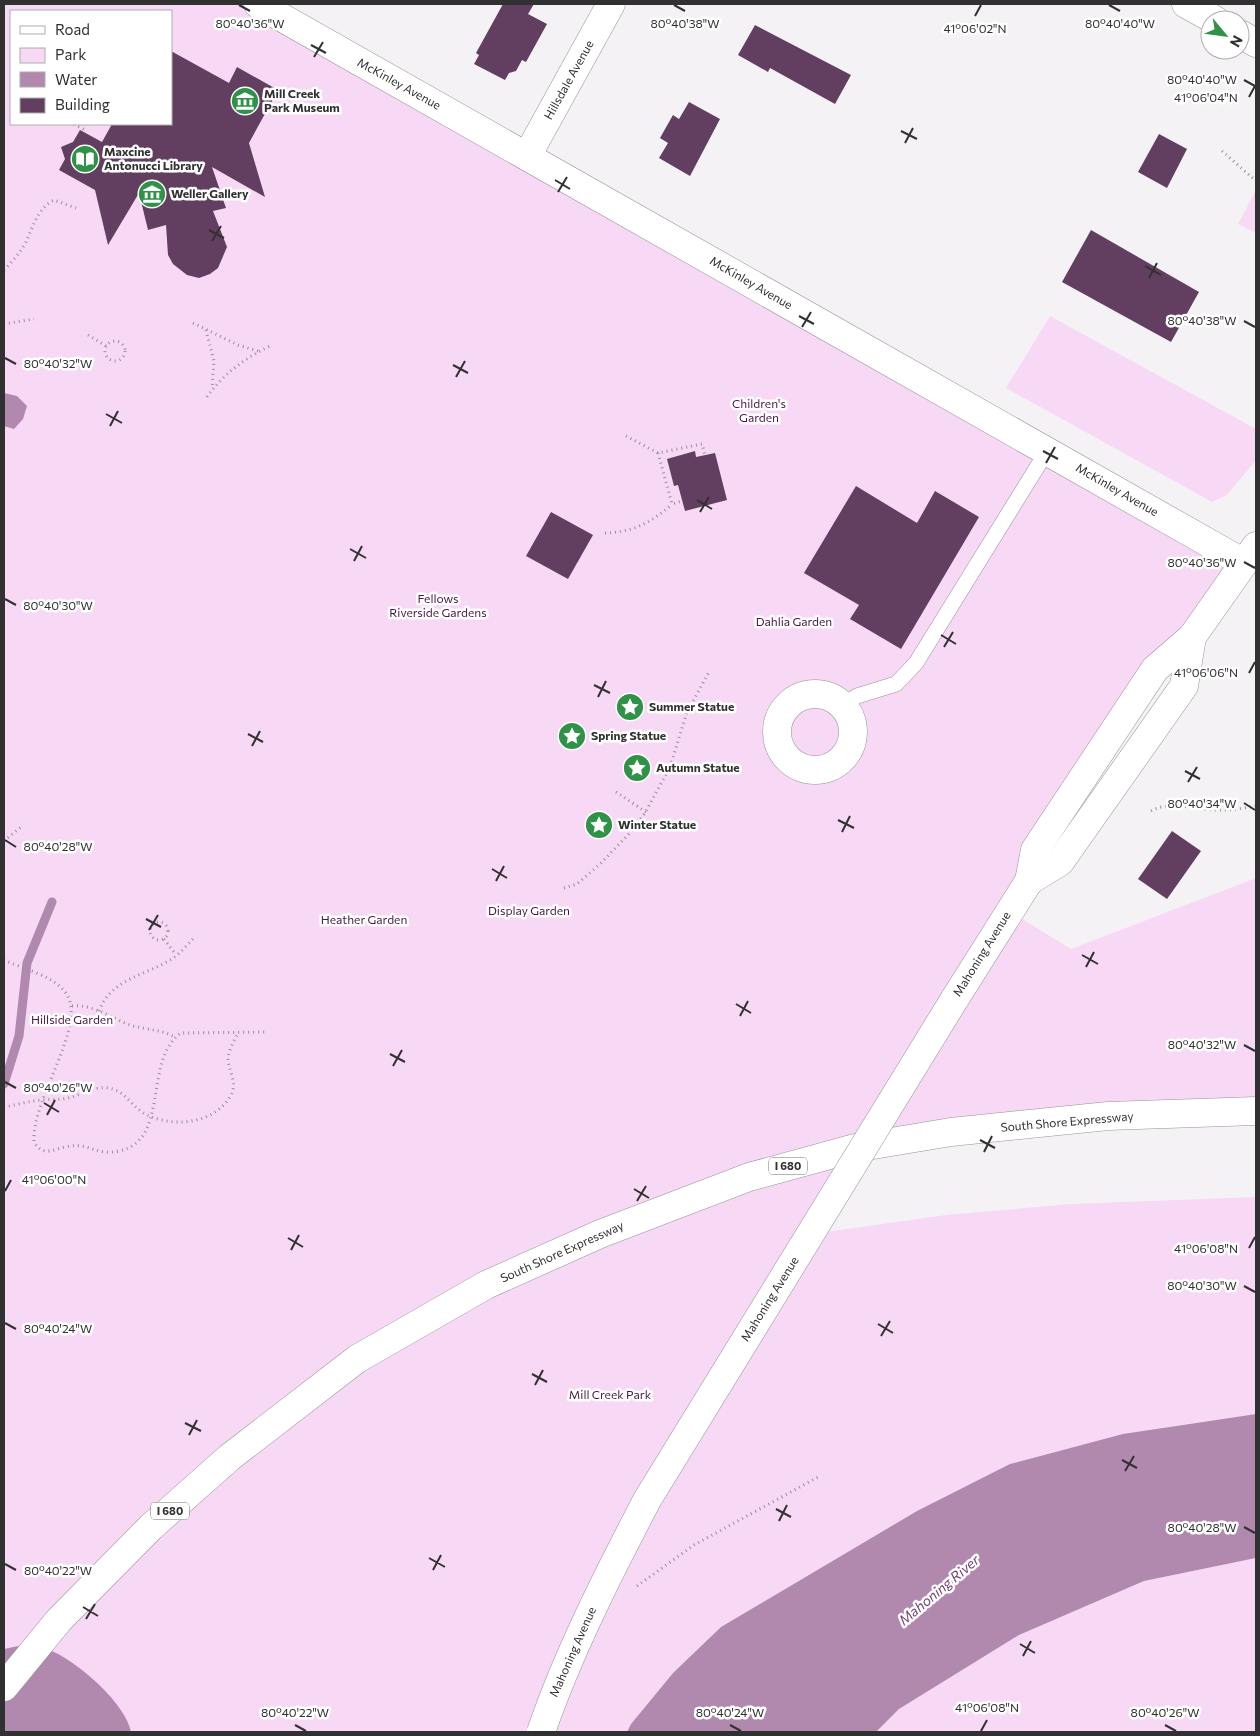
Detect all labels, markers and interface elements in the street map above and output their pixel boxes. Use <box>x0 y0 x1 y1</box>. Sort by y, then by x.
legend <box>10 10 172 125</box>
north arrow <box>1200 10 1250 60</box>
text: 80°40'36"W <box>215 16 285 30</box>
text: 80°40'38"W <box>650 16 720 30</box>
text: 80°40'40"W <box>1085 16 1155 30</box>
text: Road <box>55 20 90 38</box>
text: 41°06'02"N <box>943 21 1007 35</box>
text: N <box>1227 33 1247 50</box>
street label: Hillsdale Avenue <box>541 37 596 122</box>
text: Park <box>55 45 86 63</box>
street label: McKinley Avenue <box>355 54 444 112</box>
text: Water <box>55 70 97 88</box>
text: 80°40'40"W <box>1167 72 1237 86</box>
museum icon: Mill Creek Park Museum <box>230 86 260 116</box>
place label: Mill Creek Park Museum <box>264 86 340 114</box>
text: 41°06'04"N <box>1174 90 1238 104</box>
text: Building <box>55 95 110 113</box>
library icon: Maxcine Antonucci Library <box>70 144 100 174</box>
place label: Maxcine Antonucci Library <box>104 144 203 172</box>
museum icon: Weller Gallery <box>137 179 167 209</box>
place label: Weller Gallery <box>171 186 249 200</box>
street label: McKinley Avenue <box>708 253 795 311</box>
text: 80°40'38"W <box>1167 313 1237 327</box>
text: 80°40'32"W <box>24 356 92 370</box>
park label: Children's Garden <box>732 396 786 424</box>
street label: McKinley Avenue <box>1074 460 1161 518</box>
text: 80°40'36"W <box>1167 555 1237 569</box>
park label: Fellows Riverside Gardens <box>389 591 487 619</box>
text: 80°40'30"W <box>23 598 93 612</box>
park label: Dahlia Garden <box>756 614 832 628</box>
text: 41°06'06"N <box>1174 665 1238 679</box>
place icon: Summer Statue <box>615 692 645 722</box>
place label: Summer Statue <box>649 699 734 713</box>
place icon: Spring Statue <box>557 721 587 751</box>
place label: Spring Statue <box>591 728 666 742</box>
place icon: Autumn Statue <box>622 753 652 783</box>
place label: Autumn Statue <box>656 760 740 774</box>
text: 80°40'34"W <box>1168 796 1236 810</box>
place icon: Winter Statue <box>584 810 614 840</box>
place label: Winter Statue <box>618 817 696 831</box>
text: 80°40'28"W <box>24 839 92 853</box>
park label: Display Garden <box>488 903 570 917</box>
street label: Mahoning Avenue <box>949 908 1013 998</box>
park label: Heather Garden <box>321 912 407 926</box>
park label: Hillside Garden <box>31 1012 113 1026</box>
text: 80°40'32"W <box>1168 1037 1236 1051</box>
text: 80°40'26"W <box>24 1080 92 1094</box>
street label: South Shore Expressway <box>1000 1108 1134 1134</box>
road number: I 680 <box>769 1158 807 1174</box>
text: 41°06'00"N <box>22 1172 86 1186</box>
street label: South Shore Expressway <box>498 1218 625 1285</box>
text: 41°06'08"N <box>1174 1241 1238 1255</box>
street label: Mahoning Avenue <box>737 1253 801 1343</box>
text: 80°40'30"W <box>1167 1278 1237 1292</box>
text: 80°40'24"W <box>24 1321 92 1335</box>
park label: Mill Creek Park <box>569 1387 652 1401</box>
road number: I 680 <box>151 1502 189 1520</box>
text: 80°40'28"W <box>1168 1520 1236 1534</box>
water label: Mahoning River <box>895 1551 983 1628</box>
text: 80°40'22"W <box>24 1563 92 1577</box>
street label: Mahoning Avenue <box>546 1604 598 1699</box>
text: 41°06'08"N <box>955 1700 1019 1714</box>
text: 80°40'22"W <box>261 1705 329 1719</box>
text: 80°40'24"W <box>696 1705 764 1719</box>
text: 80°40'26"W <box>1131 1705 1199 1719</box>

